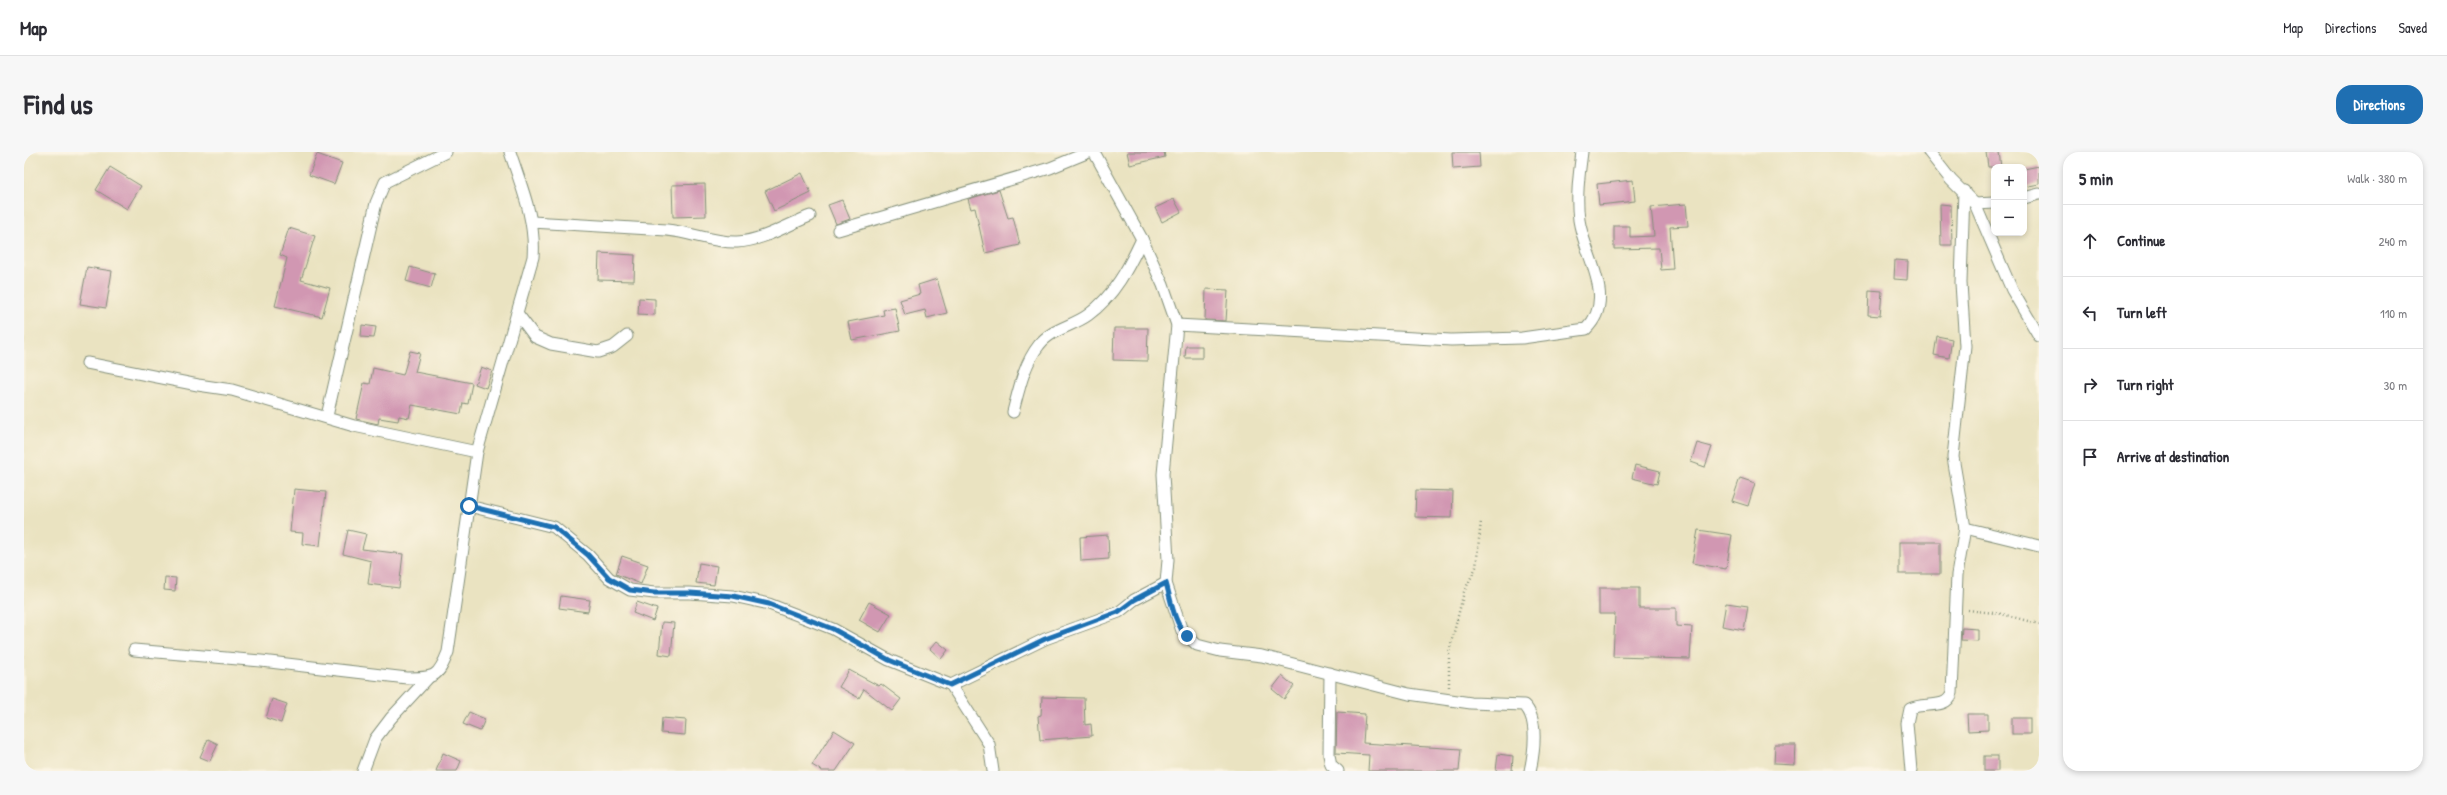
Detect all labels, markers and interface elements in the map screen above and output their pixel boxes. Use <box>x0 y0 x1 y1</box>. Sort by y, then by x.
text: Map <box>20 15 47 41</box>
text: Map <box>2283 18 2303 37</box>
text: Directions <box>2325 18 2376 37</box>
text: Saved <box>2398 18 2427 37</box>
text: Find us <box>24 85 93 123</box>
button: Directions <box>2336 85 2423 124</box>
map controls <box>1991 164 2027 236</box>
button: + <box>1991 164 2027 200</box>
text: 5 min <box>2079 167 2113 190</box>
text: Walk · 380 m <box>2347 169 2407 187</box>
button: − <box>1991 200 2027 236</box>
icon: ahead <box>2079 230 2101 252</box>
text: Continue <box>2117 230 2165 251</box>
text: 240 m <box>2378 232 2407 250</box>
icon: left <box>2079 302 2101 324</box>
text: Turn left <box>2117 302 2167 323</box>
text: 110 m <box>2380 304 2407 322</box>
icon: right <box>2079 374 2101 396</box>
text: Turn right <box>2117 374 2173 395</box>
text: 30 m <box>2384 376 2407 394</box>
icon: arrive <box>2079 446 2101 468</box>
text: Arrive at destination <box>2117 446 2229 467</box>
route start <box>460 497 478 515</box>
route end <box>1178 627 1196 645</box>

